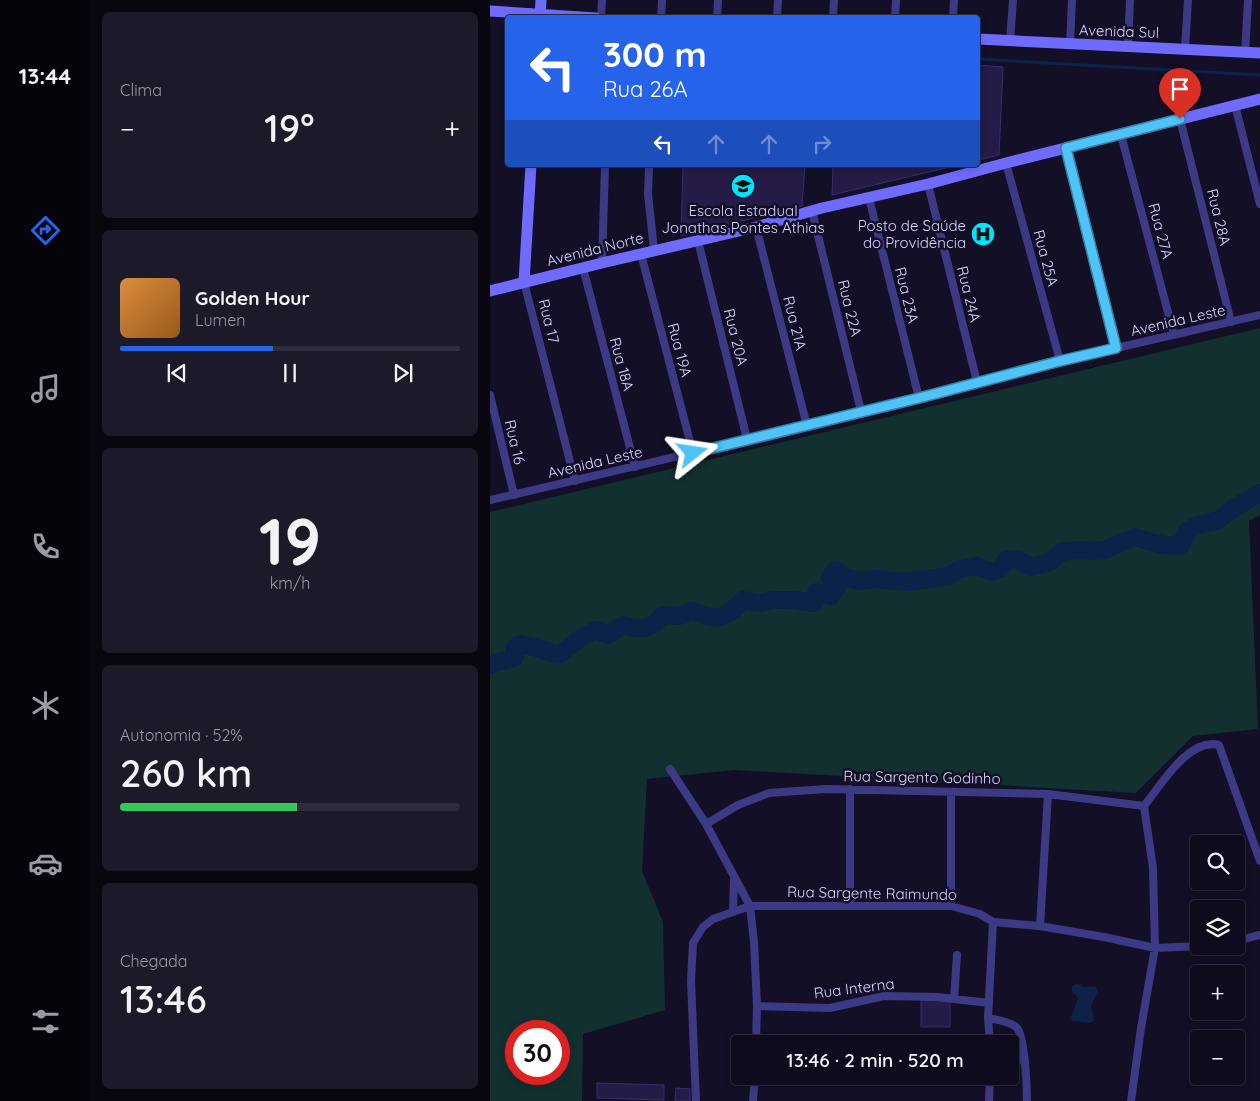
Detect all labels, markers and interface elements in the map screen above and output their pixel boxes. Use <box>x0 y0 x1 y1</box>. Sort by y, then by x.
street label: Avenida Sul <box>1079 20 1159 42</box>
text: 300 m <box>603 32 707 76</box>
icon: left <box>520 35 585 100</box>
text: 13:44 <box>19 62 71 90</box>
pin <box>1159 68 1201 119</box>
text: Rua 26A <box>603 75 688 103</box>
icon: arrive <box>1166 75 1194 103</box>
text: Clima <box>120 80 162 100</box>
text: 19° <box>264 104 314 152</box>
text: − <box>120 111 135 146</box>
text: + <box>444 111 460 146</box>
icon: left <box>649 130 677 158</box>
icon: ahead <box>702 130 730 158</box>
icon: ahead <box>755 130 783 158</box>
icon: right <box>808 130 836 158</box>
school or university icon: Escola Estadual Jonathas Pontes Athias <box>730 173 756 199</box>
street label: Rua 28A <box>1203 187 1235 248</box>
place label: Escola Estadual Jonathas Pontes Athias <box>662 201 824 237</box>
street label: Rua 27A <box>1144 201 1178 261</box>
icon: directions <box>28 213 63 248</box>
place label: Posto de Saúde do Providência <box>858 216 966 252</box>
hospital icon: Posto de Saúde do Providência <box>970 221 996 247</box>
street label: Avenida Norte <box>545 228 645 270</box>
street label: Rua 25A <box>1029 228 1063 289</box>
street label: Rua 24A <box>953 264 985 324</box>
street label: Rua 23A <box>891 265 923 325</box>
street label: Rua 22A <box>834 278 866 339</box>
text: Golden Hour <box>195 286 310 310</box>
street label: Rua 21A <box>779 294 811 352</box>
street label: Rua 17 <box>534 297 564 345</box>
street label: Avenida Leste <box>1129 300 1227 340</box>
street label: Rua 20A <box>720 306 752 368</box>
text: Lumen <box>195 310 246 330</box>
street label: Rua 19A <box>664 321 696 379</box>
street label: Rua 18A <box>606 335 638 393</box>
icon: previous <box>163 359 191 387</box>
icon: pause <box>276 359 304 387</box>
icon: next <box>389 359 417 387</box>
icon: music <box>28 371 63 406</box>
street label: Rua 16 <box>501 418 529 466</box>
position arrow <box>666 426 718 478</box>
street label: Avenida Leste <box>546 442 644 482</box>
text: 19 <box>259 500 321 581</box>
icon: phone <box>28 529 63 564</box>
text: km/h <box>270 573 310 593</box>
icon: climate <box>28 688 63 723</box>
text: Autonomia · 52% <box>120 725 243 745</box>
text: 260 km <box>120 749 252 797</box>
street label: Rua Sargento Godinho <box>843 766 1001 788</box>
map controls <box>1190 835 1245 1085</box>
button: search <box>1190 835 1245 890</box>
icon: car <box>28 846 63 881</box>
street label: Rua Sargente Raimundo <box>787 882 957 904</box>
button: layers <box>1190 900 1245 955</box>
text: Chegada <box>120 951 188 971</box>
button: + <box>1190 965 1245 1020</box>
street label: Rua Interna <box>813 974 895 1002</box>
text: 13:46 <box>120 975 207 1023</box>
icon: filters <box>28 1004 63 1039</box>
speed limit sign: 30 <box>505 1020 570 1085</box>
button: − <box>1190 1030 1245 1085</box>
text: 13:46 · 2 min · 520 m <box>786 1048 964 1072</box>

